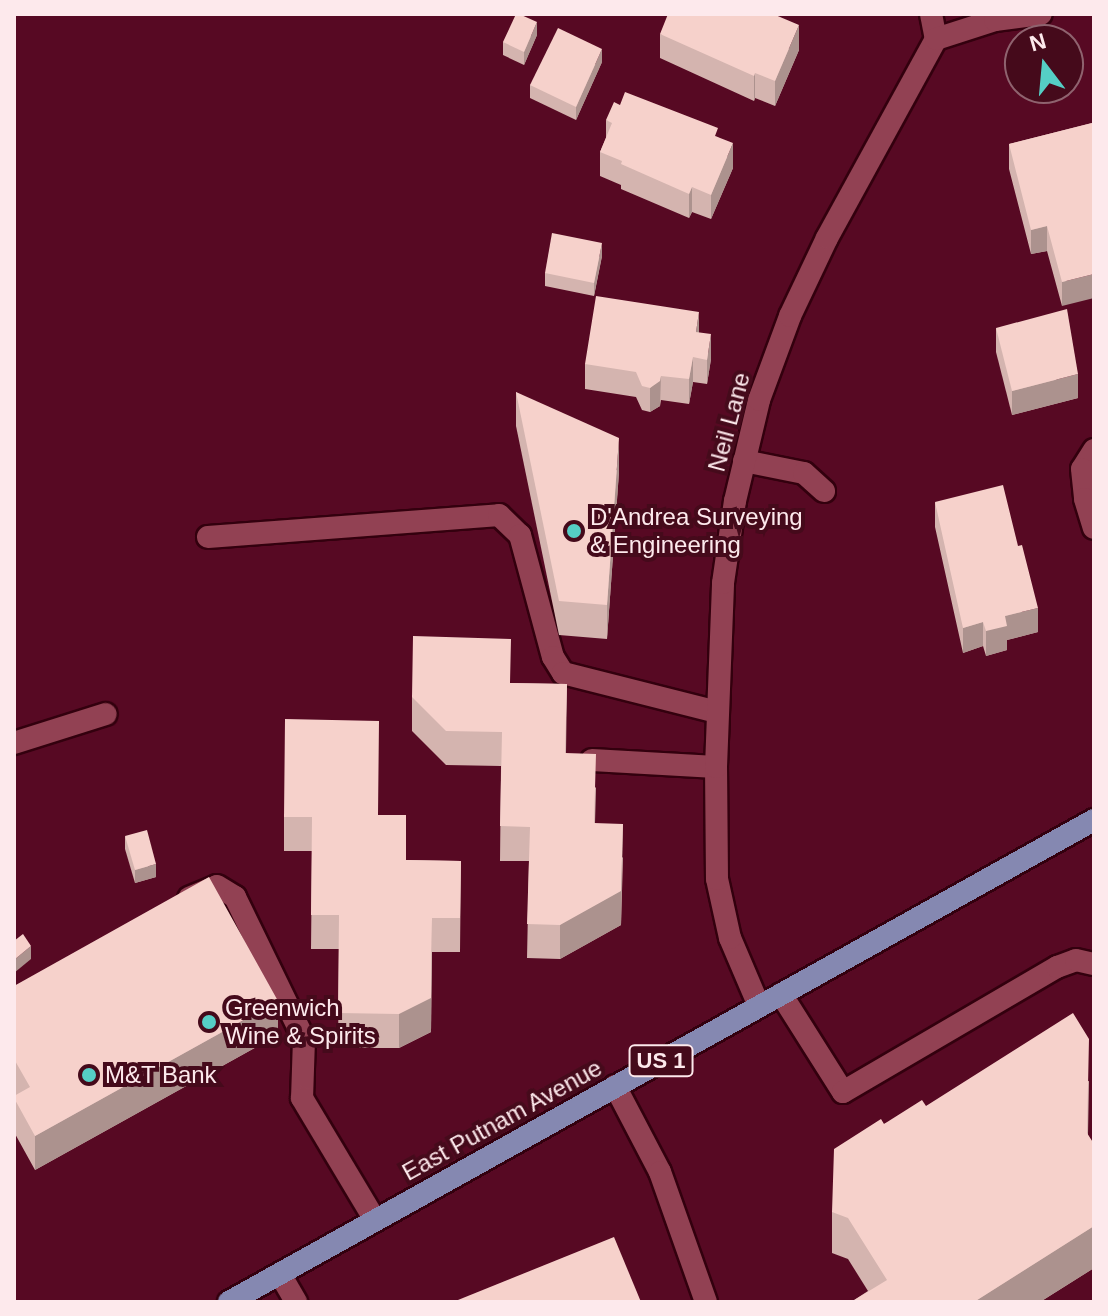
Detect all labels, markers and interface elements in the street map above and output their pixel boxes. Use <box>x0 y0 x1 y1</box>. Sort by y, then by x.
north arrow <box>1004 24 1084 104</box>
text: N <box>1027 28 1049 57</box>
street label: Neil Lane <box>702 369 756 475</box>
place label: D'Andrea Surveying & Engineering <box>590 503 803 559</box>
marker: D'Andrea Surveying & Engineering <box>565 522 583 540</box>
place label: Greenwich Wine & Spirits <box>225 994 376 1050</box>
marker: Greenwich Wine & Spirits <box>200 1013 218 1031</box>
road number: US 1 <box>627 1043 695 1079</box>
street label: East Putnam Avenue <box>397 1053 607 1187</box>
place label: M&T Bank <box>105 1061 217 1089</box>
marker: M&T Bank <box>80 1066 98 1084</box>

